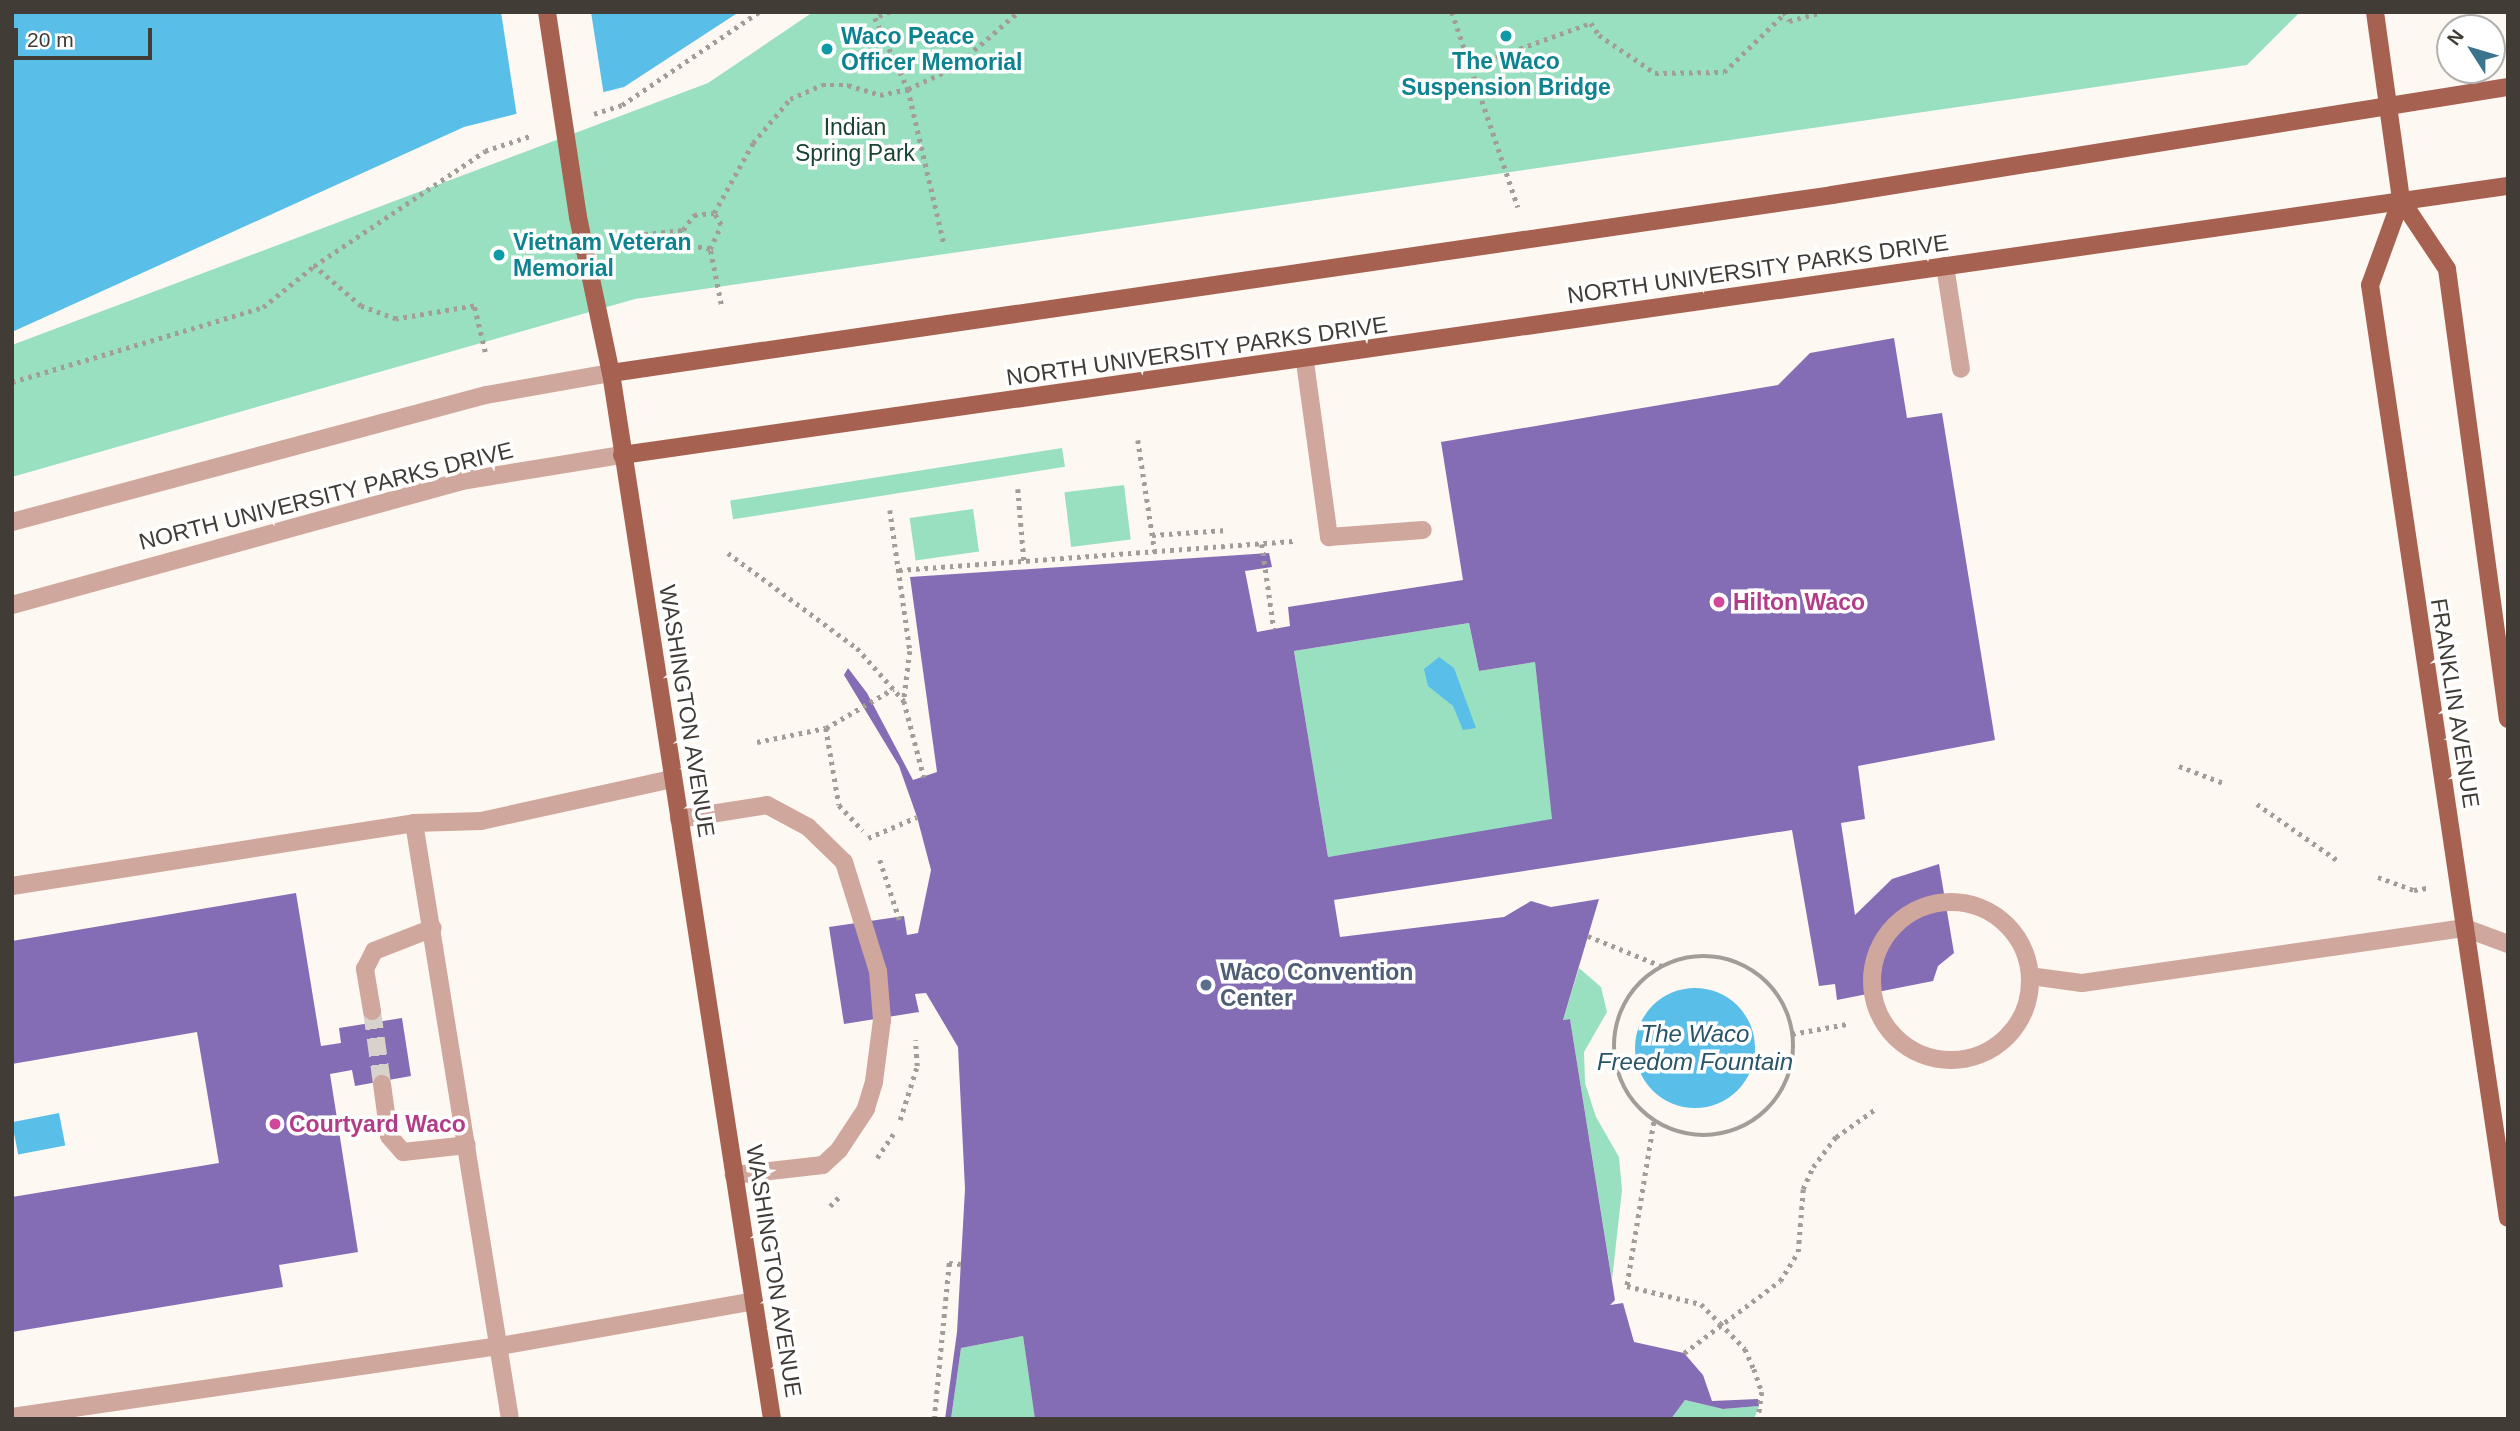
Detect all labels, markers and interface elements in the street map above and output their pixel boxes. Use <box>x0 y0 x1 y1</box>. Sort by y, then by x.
scale bar <box>18 14 156 58</box>
north arrow <box>2436 14 2506 84</box>
place label: Waco Peace Officer Memorial <box>841 22 1022 76</box>
text: N <box>2443 25 2468 49</box>
text: 20 m <box>27 28 74 51</box>
marker: The Waco Suspension Bridge <box>1498 28 1514 44</box>
marker: Waco Peace Officer Memorial <box>819 41 835 57</box>
place label: The Waco Suspension Bridge <box>1401 47 1611 101</box>
park label: Indian Spring Park <box>795 113 915 167</box>
place label: Vietnam Veteran Memorial <box>513 228 692 282</box>
street label: NORTH UNIVERSITY PARKS DRIVE <box>1565 229 1951 309</box>
marker: Vietnam Veteran Memorial <box>491 247 507 263</box>
street label: NORTH UNIVERSITY PARKS DRIVE <box>1004 311 1390 391</box>
street label: NORTH UNIVERSITY PARKS DRIVE <box>136 436 516 556</box>
street label: WASHINGTON AVENUE <box>653 582 721 840</box>
place label: Hilton Waco <box>1733 588 1865 616</box>
marker: Hilton Waco <box>1711 594 1727 610</box>
street label: FRANKLIN AVENUE <box>2425 596 2485 810</box>
place label: Waco Convention Center <box>1220 958 1413 1012</box>
marker: Waco Convention Center <box>1198 977 1214 993</box>
water label: The Waco Freedom Fountain <box>1597 1020 1793 1076</box>
place label: Courtyard Waco <box>289 1110 466 1138</box>
marker: Courtyard Waco <box>267 1116 283 1132</box>
street label: WASHINGTON AVENUE <box>740 1142 808 1400</box>

